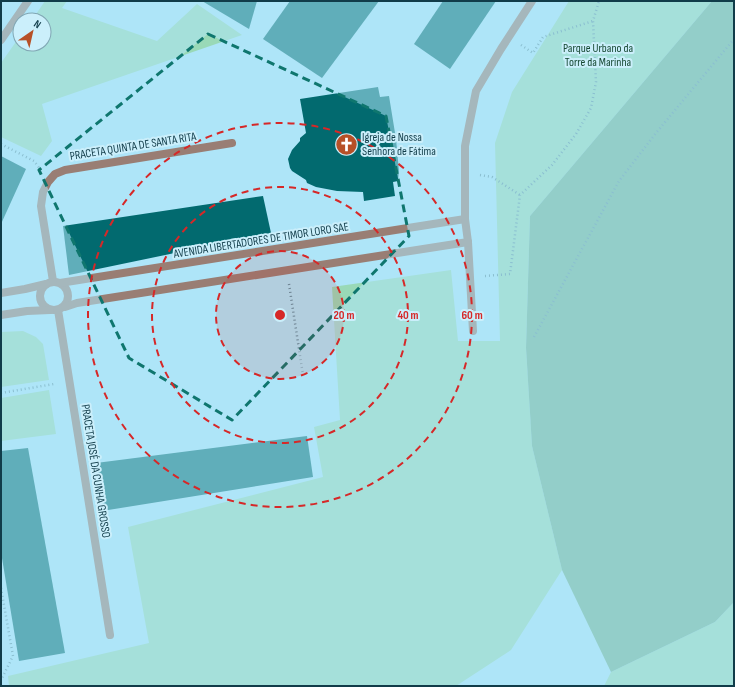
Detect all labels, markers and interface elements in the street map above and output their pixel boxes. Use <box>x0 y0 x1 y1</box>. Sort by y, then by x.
north arrow <box>12 12 52 52</box>
text: N <box>31 17 43 31</box>
park label: Parque Urbano da Torre da Marinha <box>563 41 633 70</box>
street label: PRACETA QUINTA DE SANTA RITA <box>69 129 198 164</box>
place label: Igreja de Nossa Senhora de Fátima <box>362 130 436 159</box>
church icon: Igreja de Nossa Senhora de Fátima <box>334 131 360 157</box>
street label: AVENIDA LIBERTADORES DE TIMOR LORO SAE <box>171 219 350 262</box>
centre of rings <box>273 308 287 322</box>
text: 20 m <box>334 308 354 323</box>
text: 40 m <box>397 308 419 323</box>
text: 60 m <box>461 308 483 323</box>
street label: PRACETA JOSÉ DA CUNHA GROSSO <box>78 403 113 539</box>

